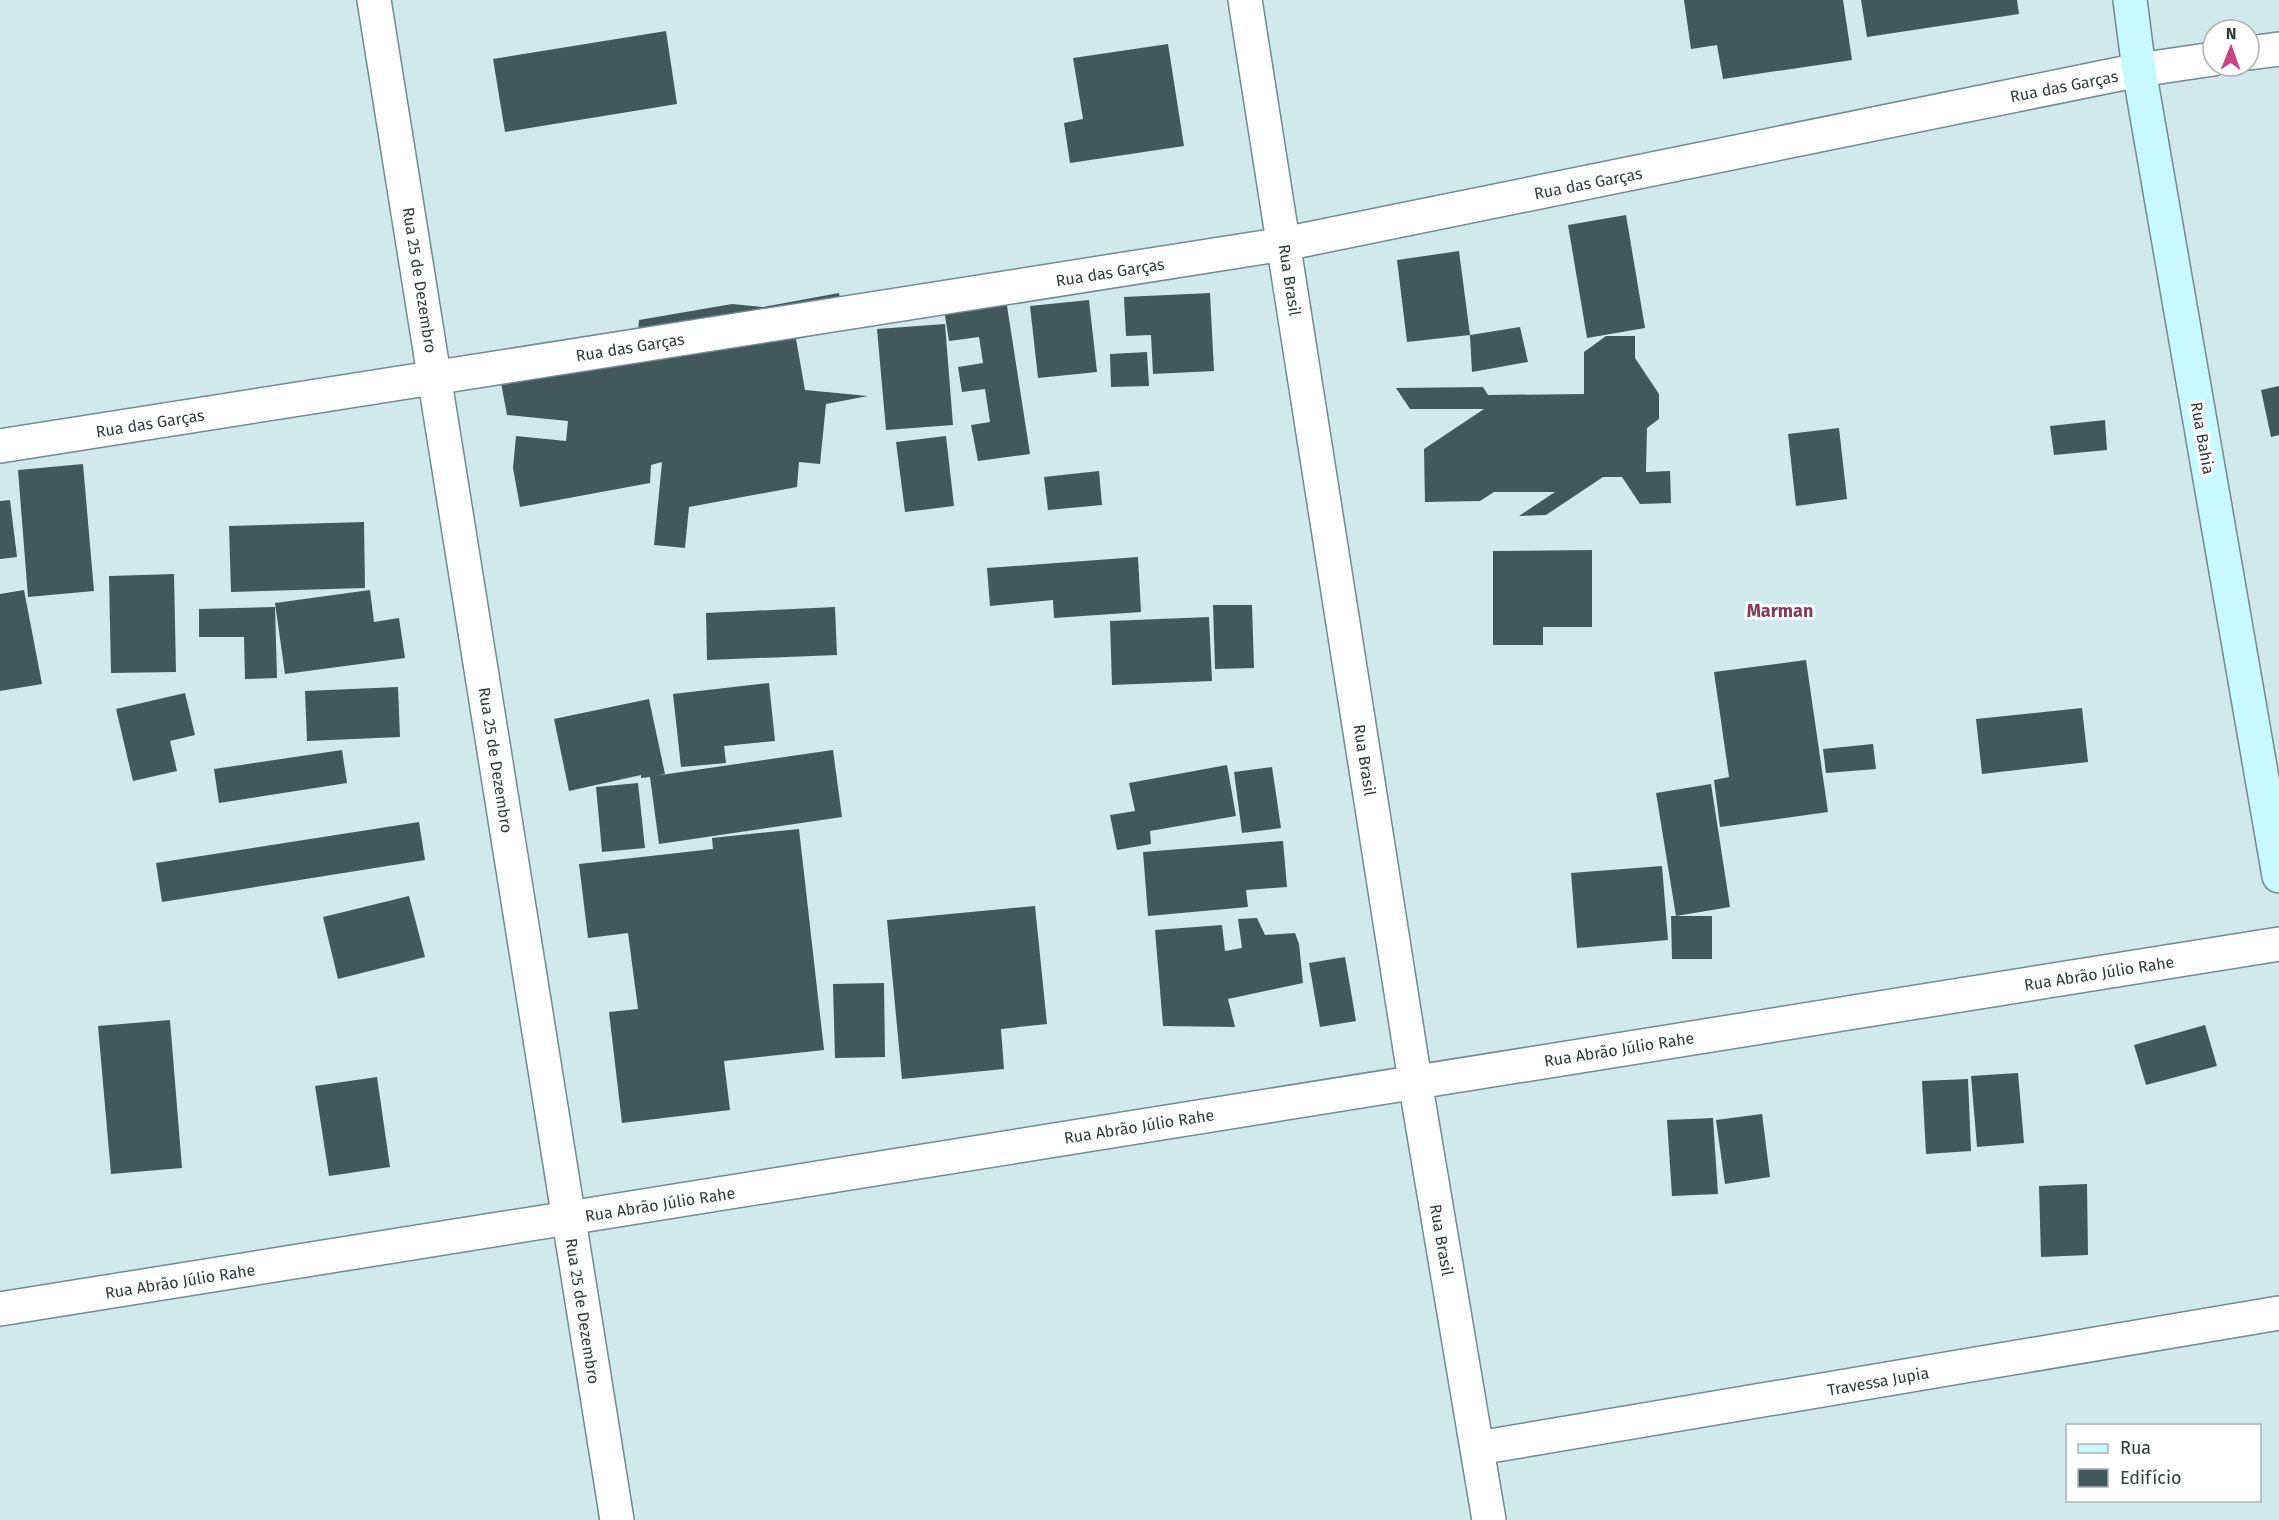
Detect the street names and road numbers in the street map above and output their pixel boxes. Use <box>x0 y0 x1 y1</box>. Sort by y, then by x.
street label: Rua das Garças <box>2008 67 2120 107</box>
street label: Rua das Garças <box>1532 164 1644 204</box>
street label: Rua 25 de Dezembro <box>399 206 440 354</box>
street label: Rua Brasil <box>1274 243 1305 318</box>
street label: Rua das Garças <box>1054 255 1166 291</box>
street label: Rua das Garças <box>574 330 686 366</box>
street label: Rua Bahia <box>2187 401 2218 476</box>
street label: Rua das Garças <box>94 406 206 442</box>
street label: Rua 25 de Dezembro <box>475 686 516 834</box>
street label: Rua Brasil <box>1349 723 1380 798</box>
street label: Rua Abrão Júlio Rahe <box>2023 952 2176 995</box>
street label: Rua Abrão Júlio Rahe <box>1543 1028 1696 1071</box>
street label: Rua Abrão Júlio Rahe <box>1063 1105 1216 1148</box>
street label: Rua Abrão Júlio Rahe <box>584 1183 737 1226</box>
street label: Rua Brasil <box>1426 1203 1457 1278</box>
street label: Rua 25 de Dezembro <box>562 1237 603 1385</box>
street label: Rua Abrão Júlio Rahe <box>104 1260 257 1303</box>
street label: Travessa Jupia <box>1826 1363 1930 1400</box>

